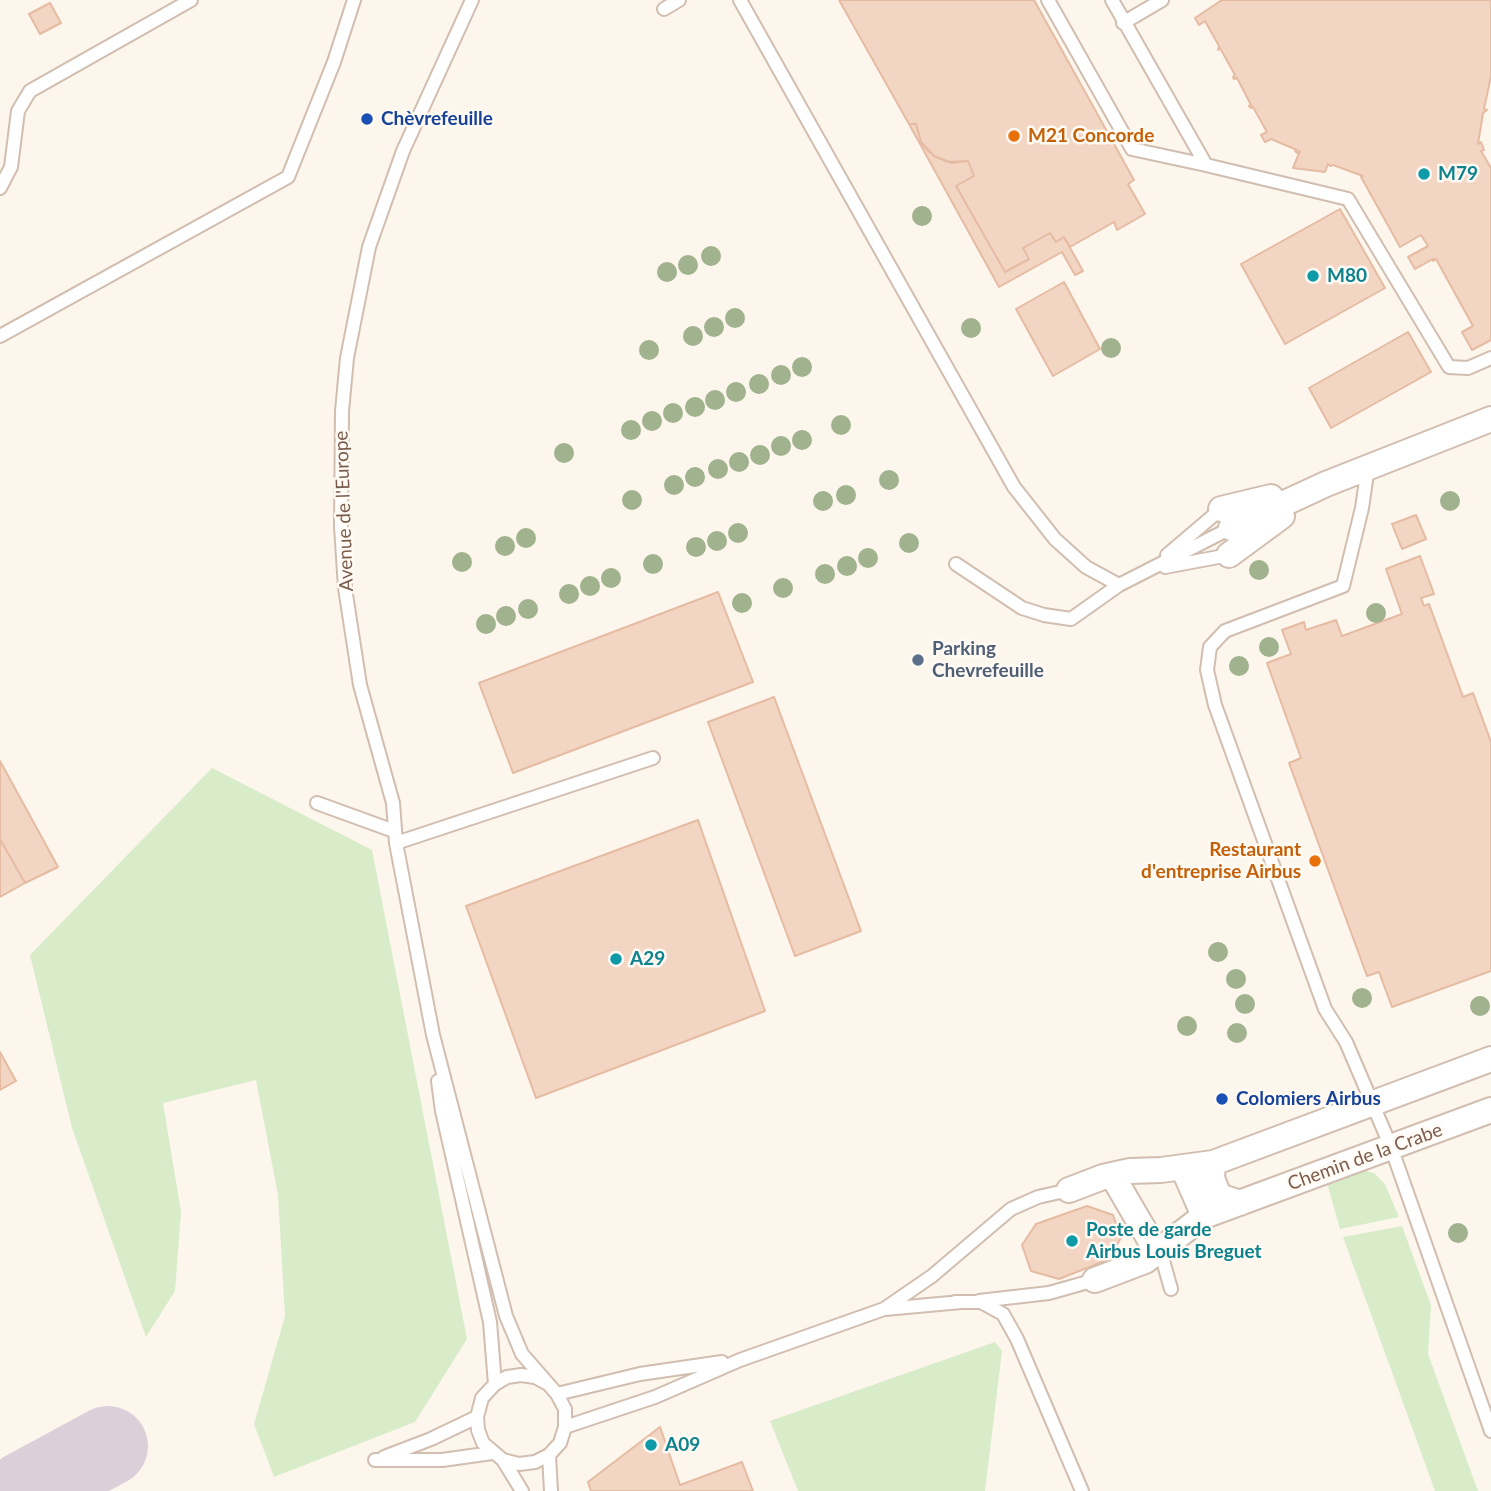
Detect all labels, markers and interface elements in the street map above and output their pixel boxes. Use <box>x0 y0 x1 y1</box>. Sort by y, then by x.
place label: Chèvrefeuille <box>381 108 493 130</box>
marker: Chèvrefeuille <box>359 111 375 127</box>
place label: M21 Concorde <box>1028 125 1154 147</box>
marker: M21 Concorde <box>1006 128 1022 144</box>
place label: M79 <box>1438 163 1478 185</box>
marker: M79 <box>1416 166 1432 182</box>
place label: M80 <box>1327 265 1367 287</box>
marker: M80 <box>1305 268 1321 284</box>
street label: Avenue de l'Europe <box>330 430 358 592</box>
place label: Parking Chevrefeuille <box>932 638 1044 682</box>
marker: Parking Chevrefeuille <box>910 652 926 668</box>
place label: Restaurant d'entreprise Airbus <box>1141 839 1301 883</box>
marker: Restaurant d'entreprise Airbus <box>1307 853 1323 869</box>
place label: A29 <box>630 948 665 970</box>
marker: A29 <box>608 951 624 967</box>
place label: Colomiers Airbus <box>1236 1088 1381 1110</box>
marker: Colomiers Airbus <box>1214 1091 1230 1107</box>
street label: Chemin de la Crabe <box>1285 1118 1445 1196</box>
place label: Poste de garde Airbus Louis Breguet <box>1086 1219 1262 1263</box>
marker: Poste de garde Airbus Louis Breguet <box>1064 1233 1080 1249</box>
place label: A09 <box>665 1434 700 1456</box>
marker: A09 <box>643 1437 659 1453</box>

